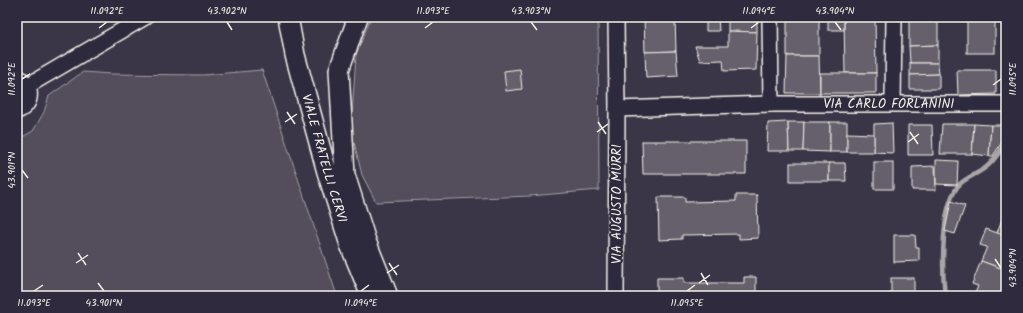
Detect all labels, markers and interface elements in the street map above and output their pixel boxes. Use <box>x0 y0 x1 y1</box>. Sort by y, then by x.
text: 11.092°E <box>90 3 125 19</box>
text: 43.902°N <box>207 3 247 19</box>
text: 11.093°E <box>416 3 451 19</box>
text: 43.903°N <box>511 3 551 19</box>
text: 11.094°E <box>742 3 777 19</box>
text: 43.904°N <box>815 3 855 19</box>
text: 11.092°E <box>4 61 20 96</box>
text: 11.095°E <box>1005 61 1021 96</box>
street label: VIALE FRATELLI CERVI <box>296 92 353 225</box>
street label: VIA CARLO FORLANINI <box>824 94 954 115</box>
street label: VIA AUGUSTO MURRI <box>607 144 628 264</box>
text: 43.901°N <box>4 151 20 188</box>
text: 43.904°N <box>1005 248 1021 288</box>
text: 11.093°E <box>17 295 52 311</box>
text: 43.901°N <box>86 295 123 311</box>
text: 11.094°E <box>344 295 379 311</box>
text: 11.095°E <box>670 295 705 311</box>

